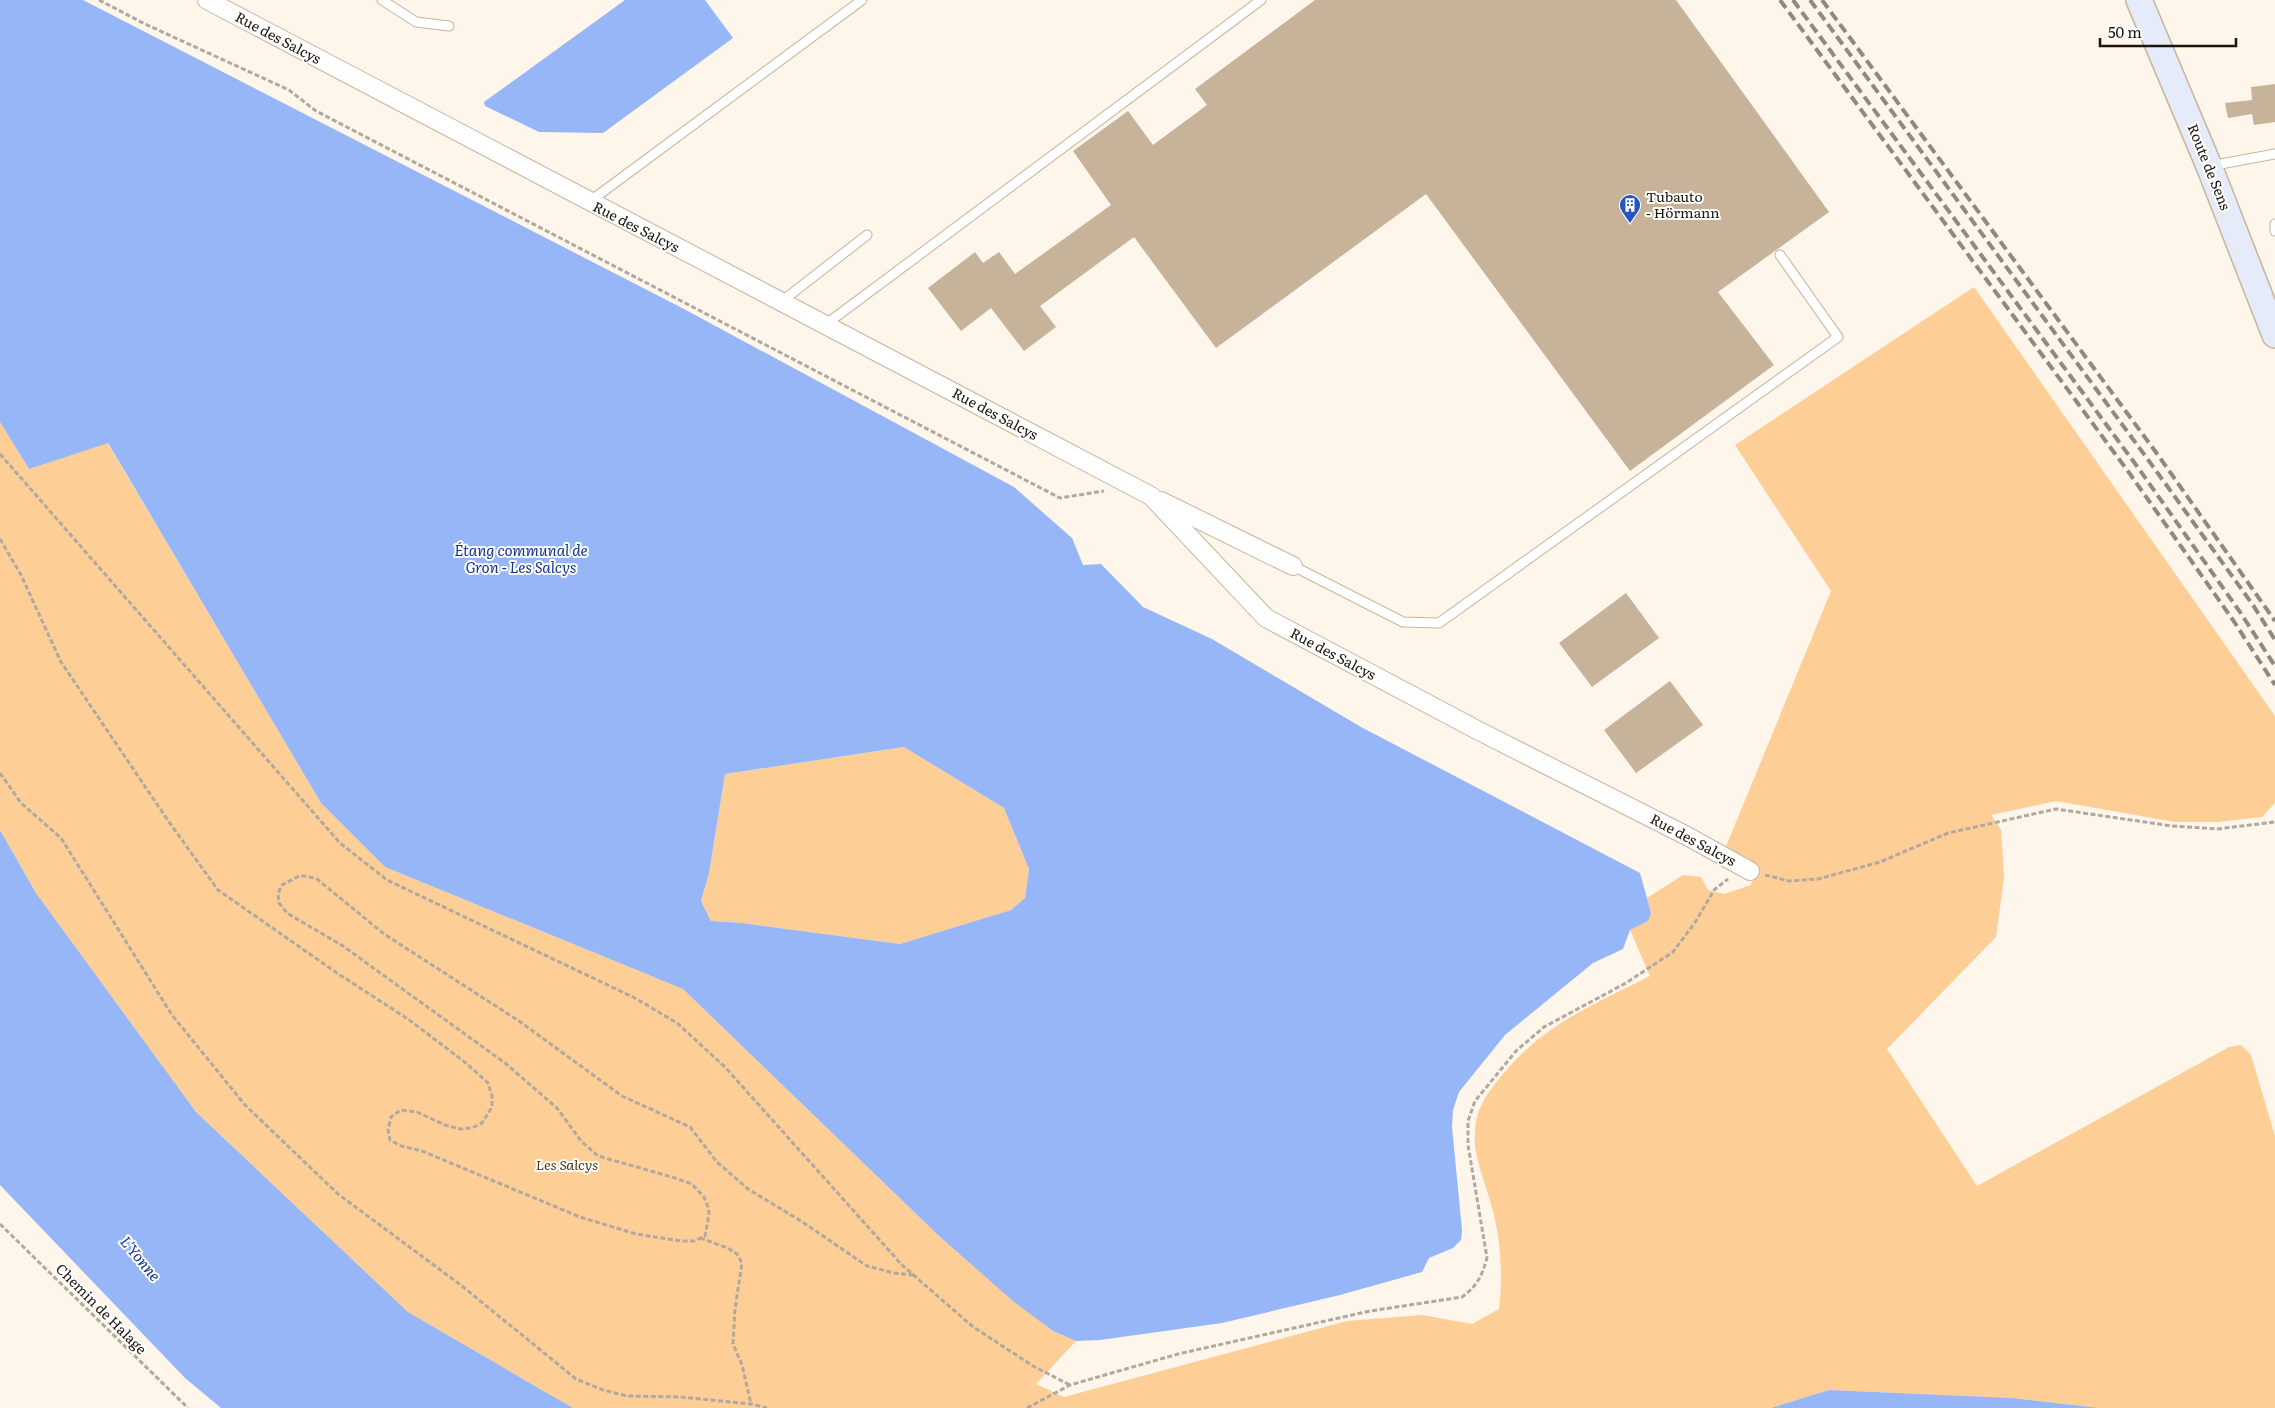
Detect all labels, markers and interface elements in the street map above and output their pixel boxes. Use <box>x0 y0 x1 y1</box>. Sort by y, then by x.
street label: Rue des Salcys <box>232 6 325 68</box>
scale bar <box>2100 15 2236 47</box>
text: 50 m <box>2108 20 2142 43</box>
street label: Route de Sens <box>2184 120 2236 213</box>
place label: Tubauto - Hörmann <box>1646 186 1719 222</box>
building icon: Tubauto - Hörmann <box>1618 193 1642 224</box>
street label: Rue des Salcys <box>590 196 683 256</box>
street label: Rue des Salcys <box>949 382 1042 444</box>
water label: Étang communal de Gron - Les Salcys <box>454 538 588 578</box>
street label: Rue des Salcys <box>1287 622 1380 684</box>
street label: Rue des Salcys <box>1647 808 1740 870</box>
park label: Les Salcys <box>536 1154 598 1174</box>
water label: L'Yonne <box>115 1230 167 1286</box>
street label: Chemin de Halage <box>52 1258 152 1358</box>

